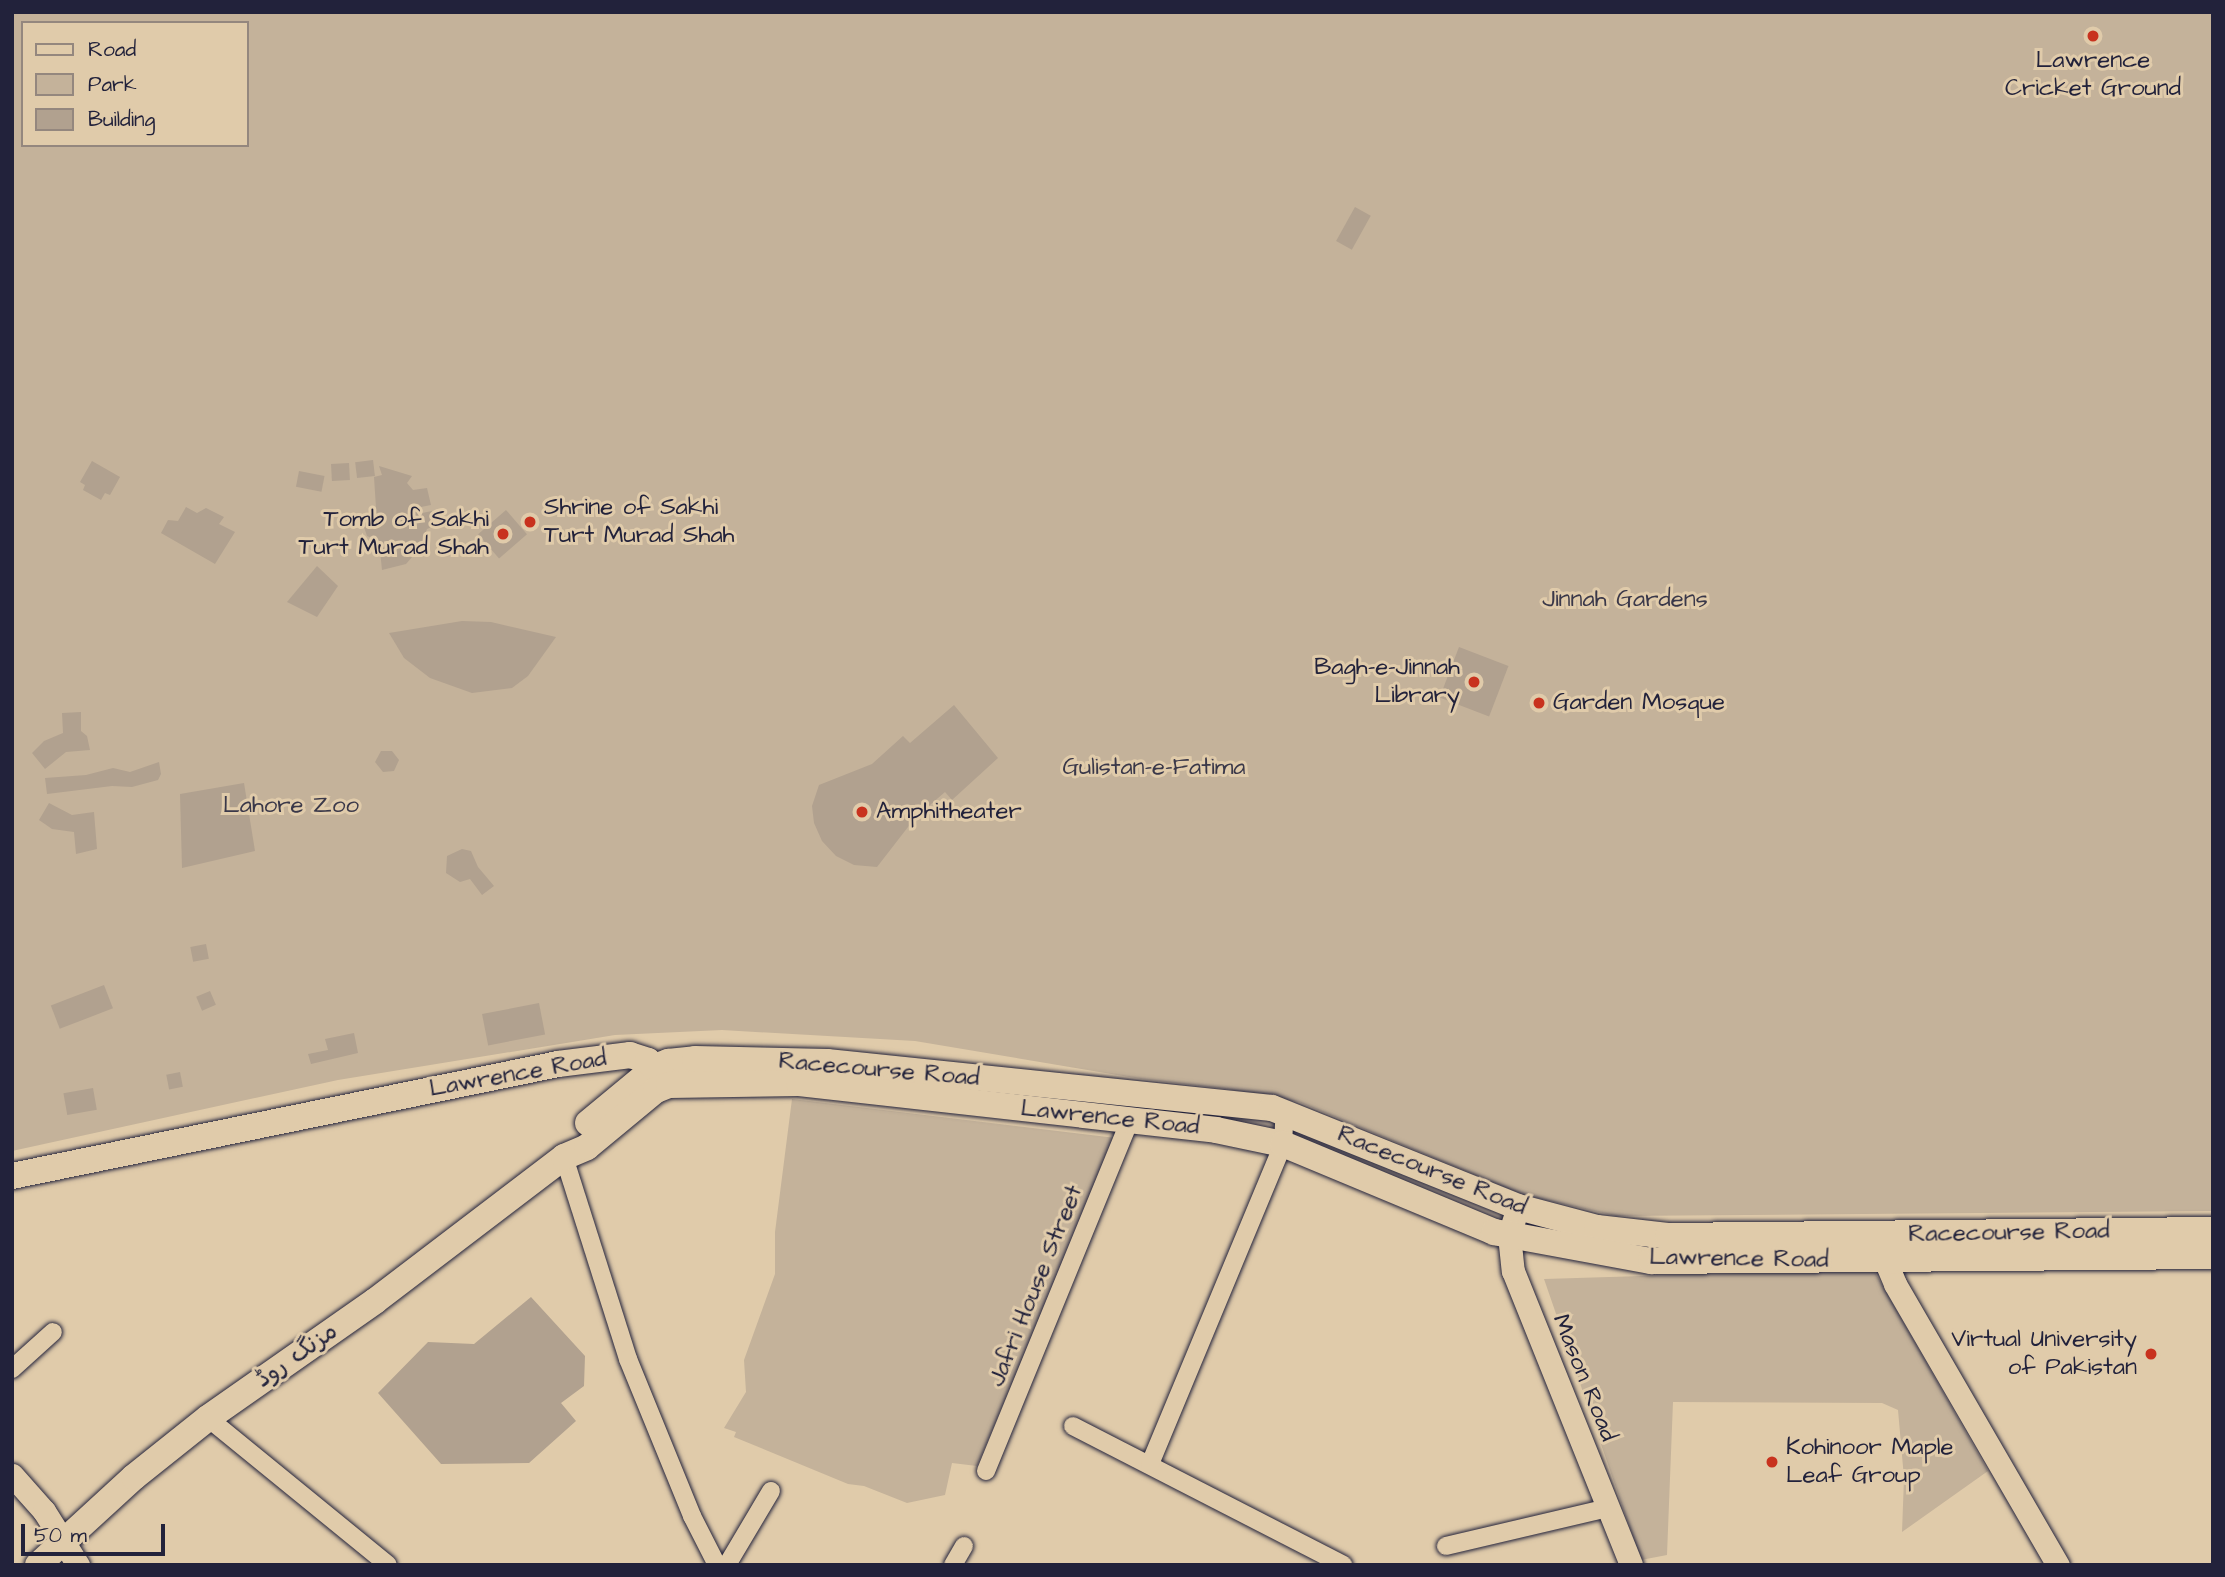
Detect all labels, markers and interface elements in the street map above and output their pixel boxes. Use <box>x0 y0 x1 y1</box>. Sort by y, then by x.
legend <box>21 21 248 147</box>
marker: Lawrence Cricket Ground <box>2085 28 2101 44</box>
text: Road <box>88 35 136 64</box>
place label: Lawrence Cricket Ground <box>2005 47 2181 103</box>
text: Park <box>88 70 137 99</box>
text: Building <box>88 105 155 134</box>
place label: Shrine of Sakhi Turt Murad Shah <box>544 494 734 550</box>
place label: Tomb of Sakhi Turt Murad Shah <box>299 506 489 562</box>
marker: Shrine of Sakhi Turt Murad Shah <box>522 514 538 530</box>
marker: Tomb of Sakhi Turt Murad Shah <box>495 526 511 542</box>
park label: Jinnah Gardens <box>1542 586 1708 614</box>
place label: Bagh-e-Jinnah Library <box>1314 654 1460 710</box>
marker: Bagh-e-Jinnah Library <box>1466 674 1482 690</box>
place label: Garden Mosque <box>1553 689 1725 717</box>
marker: Garden Mosque <box>1531 695 1547 711</box>
park label: Gulistan-e-Fatima <box>1062 754 1246 782</box>
park label: Lahore Zoo <box>223 792 359 820</box>
place label: Amphitheater <box>876 798 1022 826</box>
marker: Amphitheater <box>854 804 870 820</box>
street label: Lawrence Road <box>427 1044 609 1104</box>
street label: Racecourse Road <box>777 1047 981 1093</box>
street label: Lawrence Road <box>1019 1094 1201 1142</box>
street label: Racecourse Road <box>1333 1120 1531 1222</box>
street label: Jafri House Street <box>982 1181 1090 1391</box>
street label: Racecourse Road <box>1908 1217 2110 1249</box>
street label: Lawrence Road <box>1649 1243 1829 1275</box>
street label: Mason Road <box>1545 1310 1623 1446</box>
street label: مزنگ روڈ <box>250 1317 344 1395</box>
place label: Virtual University of Pakistan <box>1951 1326 2137 1382</box>
marker: Virtual University of Pakistan <box>2143 1346 2159 1362</box>
place label: Kohinoor Maple Leaf Group <box>1786 1434 1954 1490</box>
marker: Kohinoor Maple Leaf Group <box>1764 1454 1780 1470</box>
scale bar <box>24 1510 168 1554</box>
text: 50 m <box>34 1521 87 1550</box>

